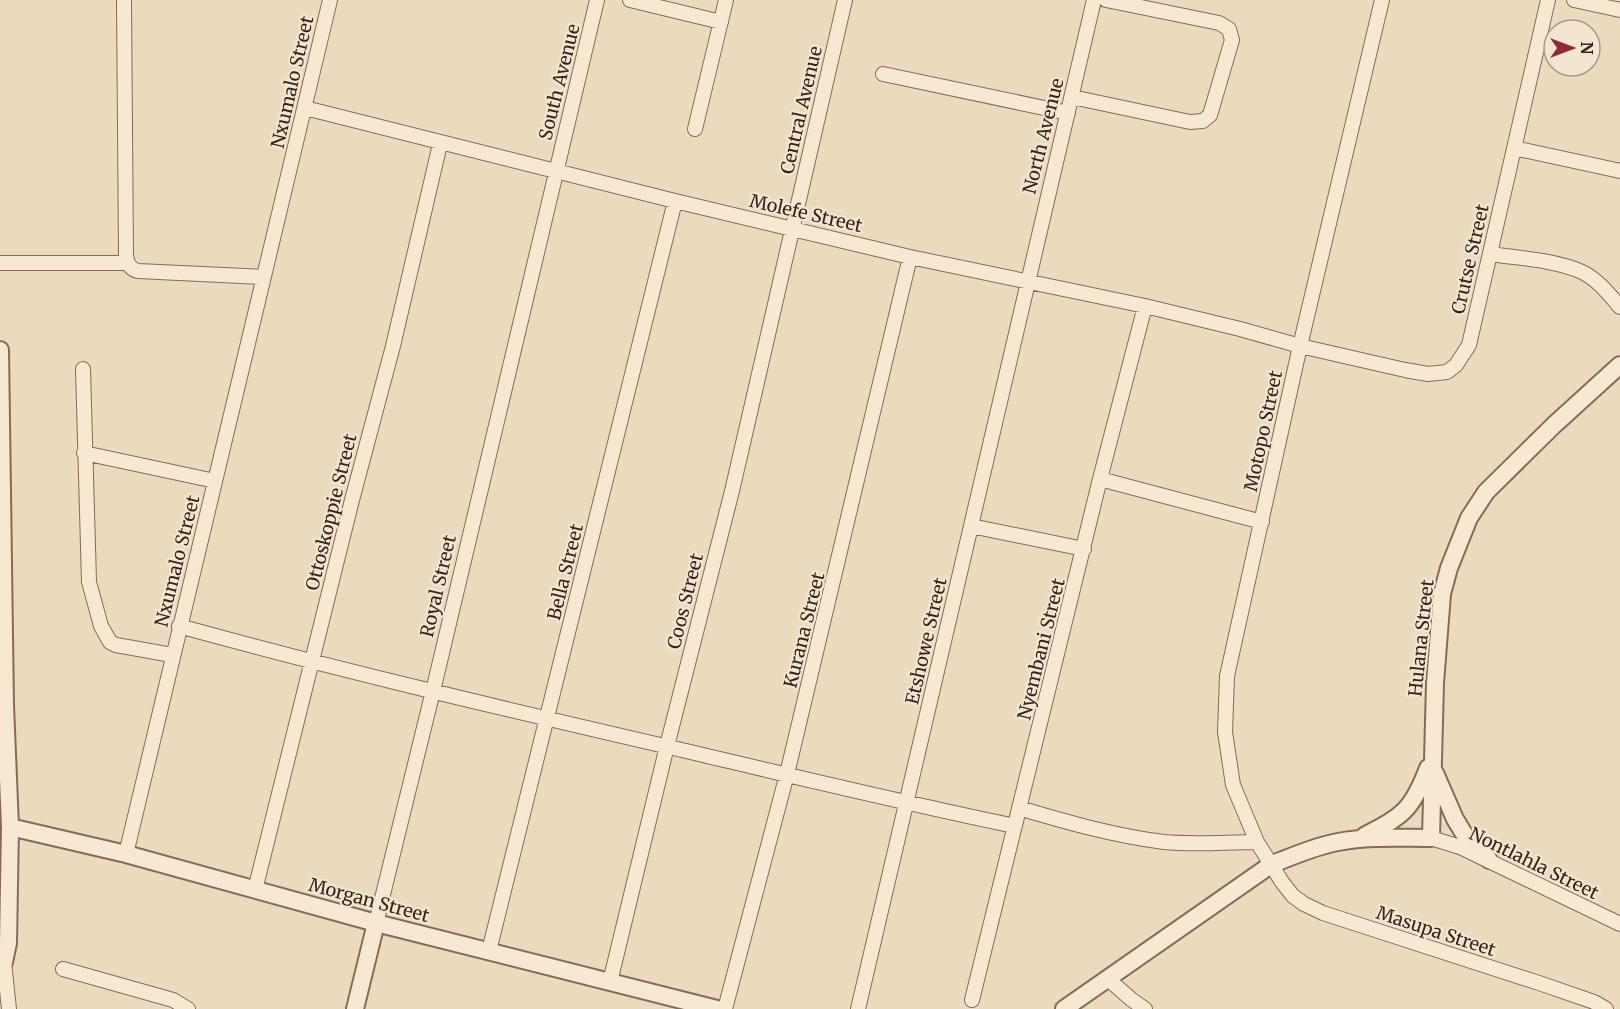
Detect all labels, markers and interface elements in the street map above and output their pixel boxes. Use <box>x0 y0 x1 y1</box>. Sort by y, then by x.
street label: Nxumalo Street <box>266 14 318 150</box>
north arrow <box>1542 18 1602 78</box>
street label: South Avenue <box>533 22 585 142</box>
text: N <box>1577 42 1597 55</box>
street label: Central Avenue <box>775 44 827 176</box>
street label: North Avenue <box>1018 76 1068 196</box>
street label: Molefe Street <box>747 189 865 237</box>
street label: Crutse Street <box>1446 202 1494 316</box>
street label: Motopo Street <box>1239 368 1287 494</box>
street label: Ottoskoppie Street <box>300 431 362 593</box>
street label: Nxumalo Street <box>150 493 204 629</box>
street label: Bella Street <box>542 521 588 623</box>
street label: Royal Street <box>415 533 461 639</box>
street label: Coos Street <box>662 551 708 651</box>
street label: Kurana Street <box>779 570 829 690</box>
street label: Etshowe Street <box>900 575 952 707</box>
street label: Nyembani Street <box>1012 576 1070 722</box>
street label: Hulana Street <box>1403 578 1439 698</box>
street label: Nontlahla Street <box>1466 822 1602 904</box>
street label: Morgan Street <box>306 873 432 927</box>
street label: Masupa Street <box>1373 901 1499 961</box>

